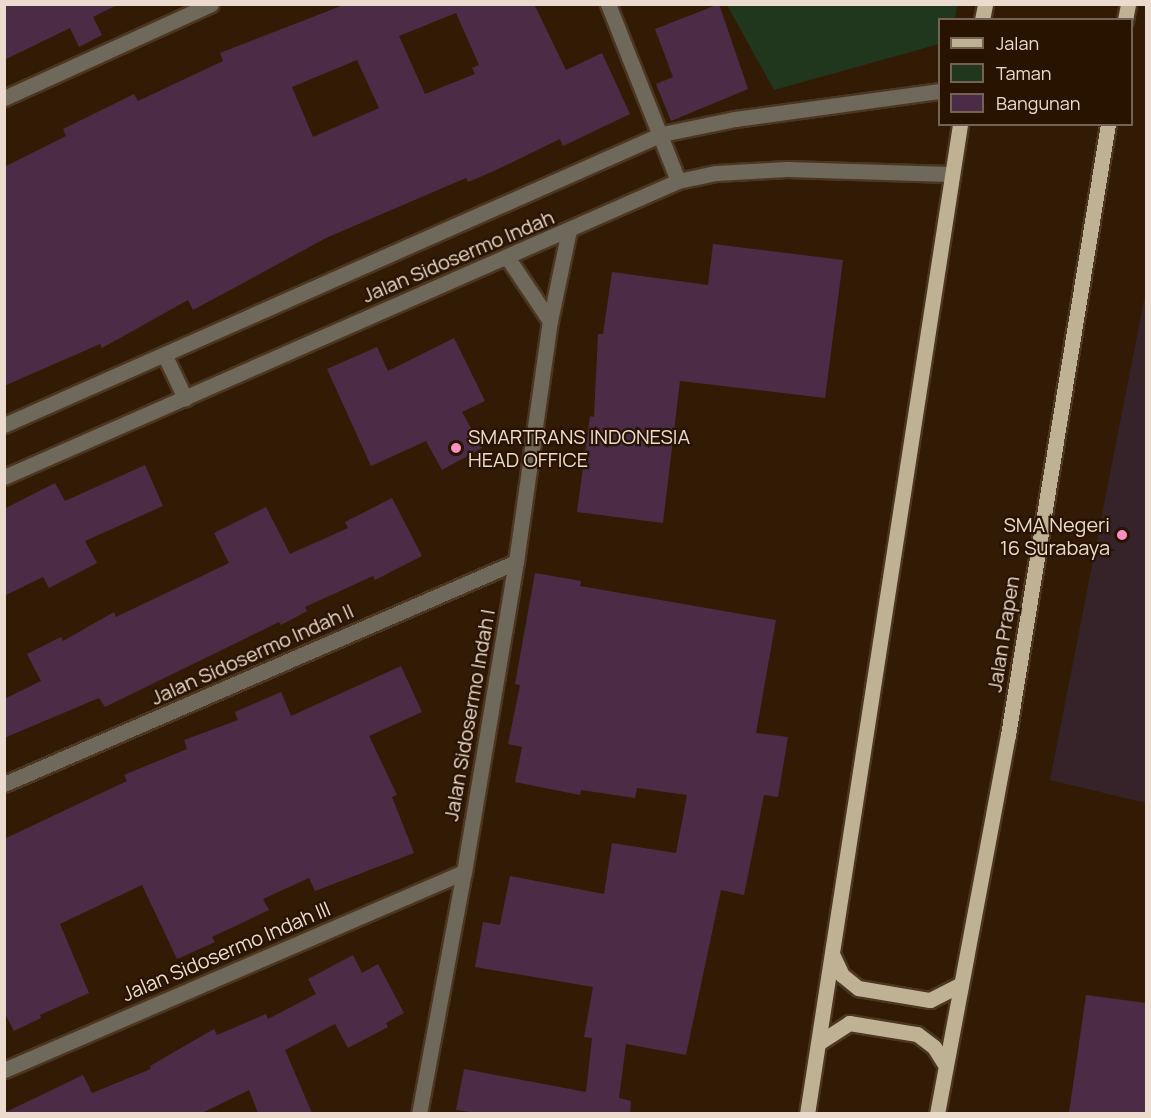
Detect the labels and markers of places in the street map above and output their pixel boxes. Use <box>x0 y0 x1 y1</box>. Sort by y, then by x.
place label: SMARTRANS INDONESIA HEAD OFFICE <box>468 424 690 471</box>
marker: SMARTRANS INDONESIA HEAD OFFICE <box>449 441 463 455</box>
place label: SMA Negeri 16 Surabaya <box>1000 512 1110 559</box>
marker: SMA Negeri 16 Surabaya <box>1115 528 1129 542</box>

